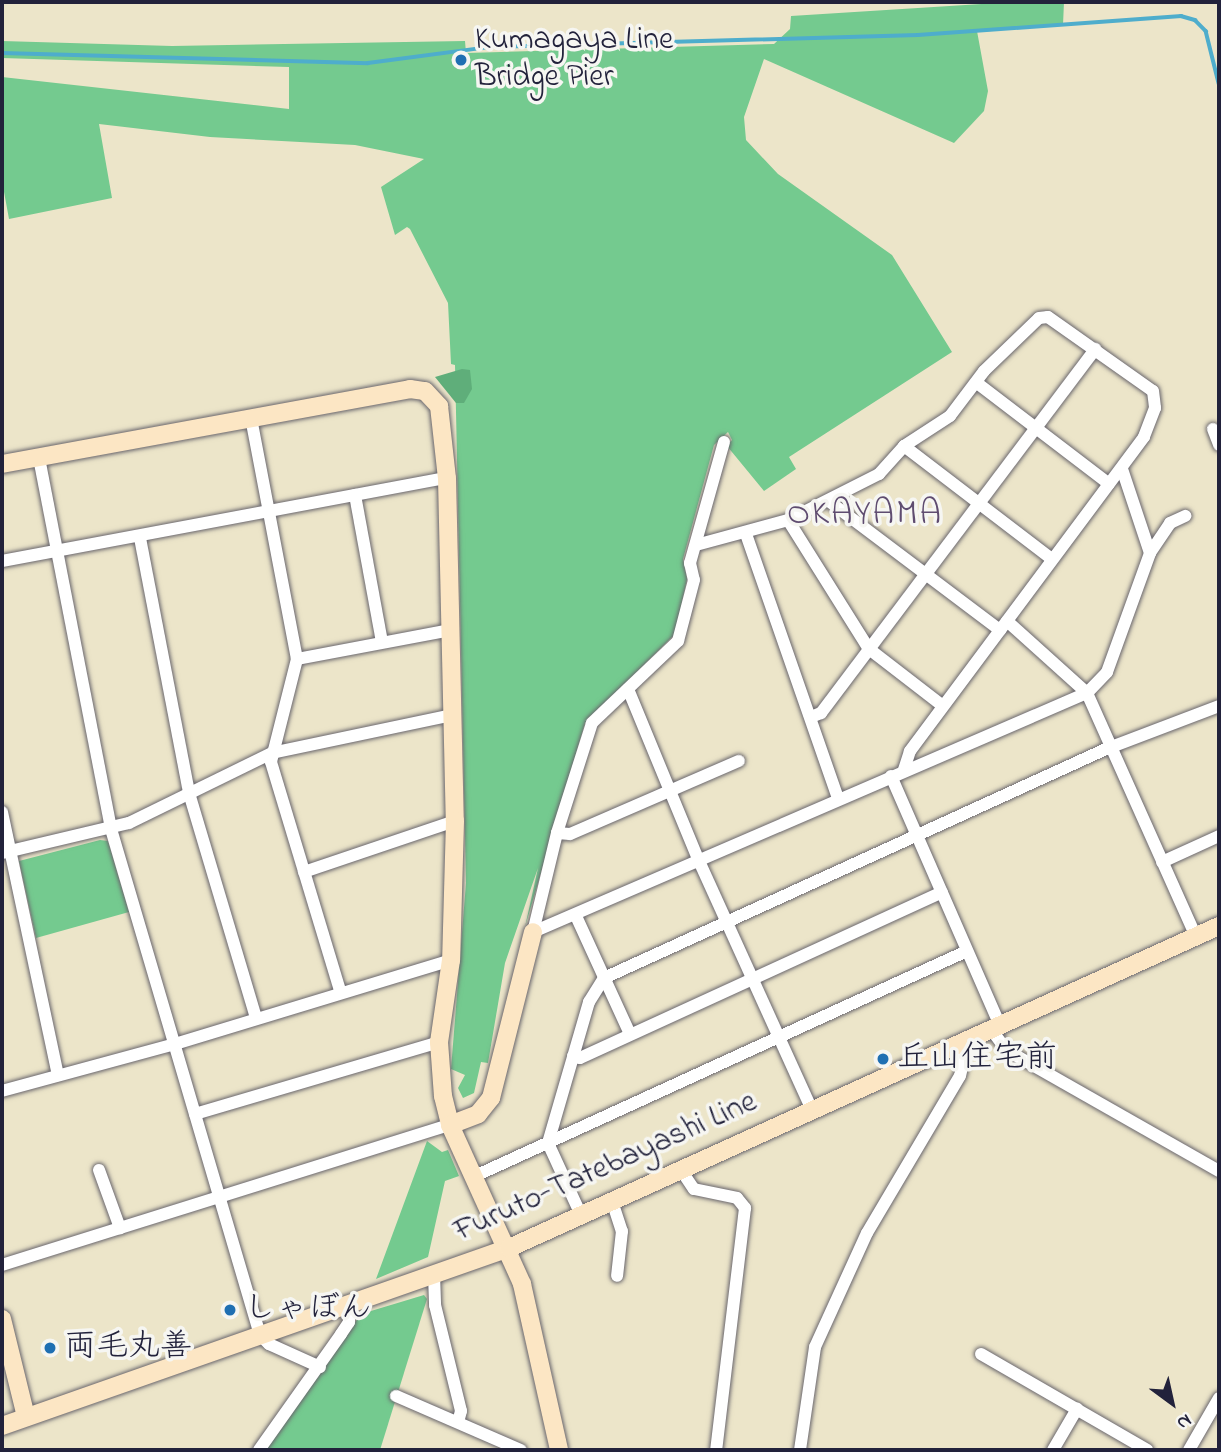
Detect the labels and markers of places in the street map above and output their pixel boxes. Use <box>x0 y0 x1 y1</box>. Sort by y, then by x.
place label: Kumagaya Line Bridge Pier <box>475 23 673 98</box>
marker: Kumagaya Line Bridge Pier <box>453 52 469 68</box>
place label: 丘山住宅前 <box>897 1040 1057 1078</box>
marker: 丘山住宅前 <box>875 1051 891 1067</box>
place label: しゃぼん <box>244 1291 372 1329</box>
marker: しゃぼん <box>222 1302 238 1318</box>
place label: 両毛丸善 <box>64 1329 192 1367</box>
marker: 両毛丸善 <box>42 1340 58 1356</box>

